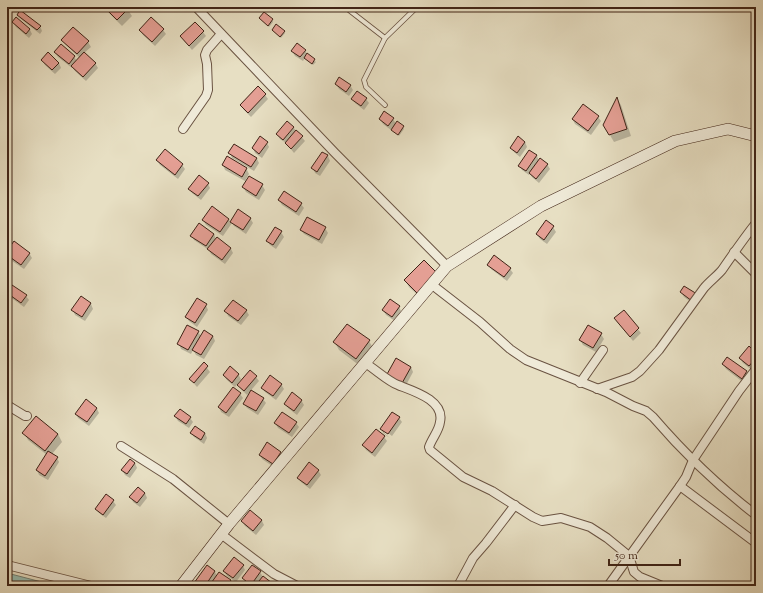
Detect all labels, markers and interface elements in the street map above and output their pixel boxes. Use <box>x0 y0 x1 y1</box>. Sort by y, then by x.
scale bar <box>609 541 680 567</box>
text: 50 m <box>614 547 638 565</box>

